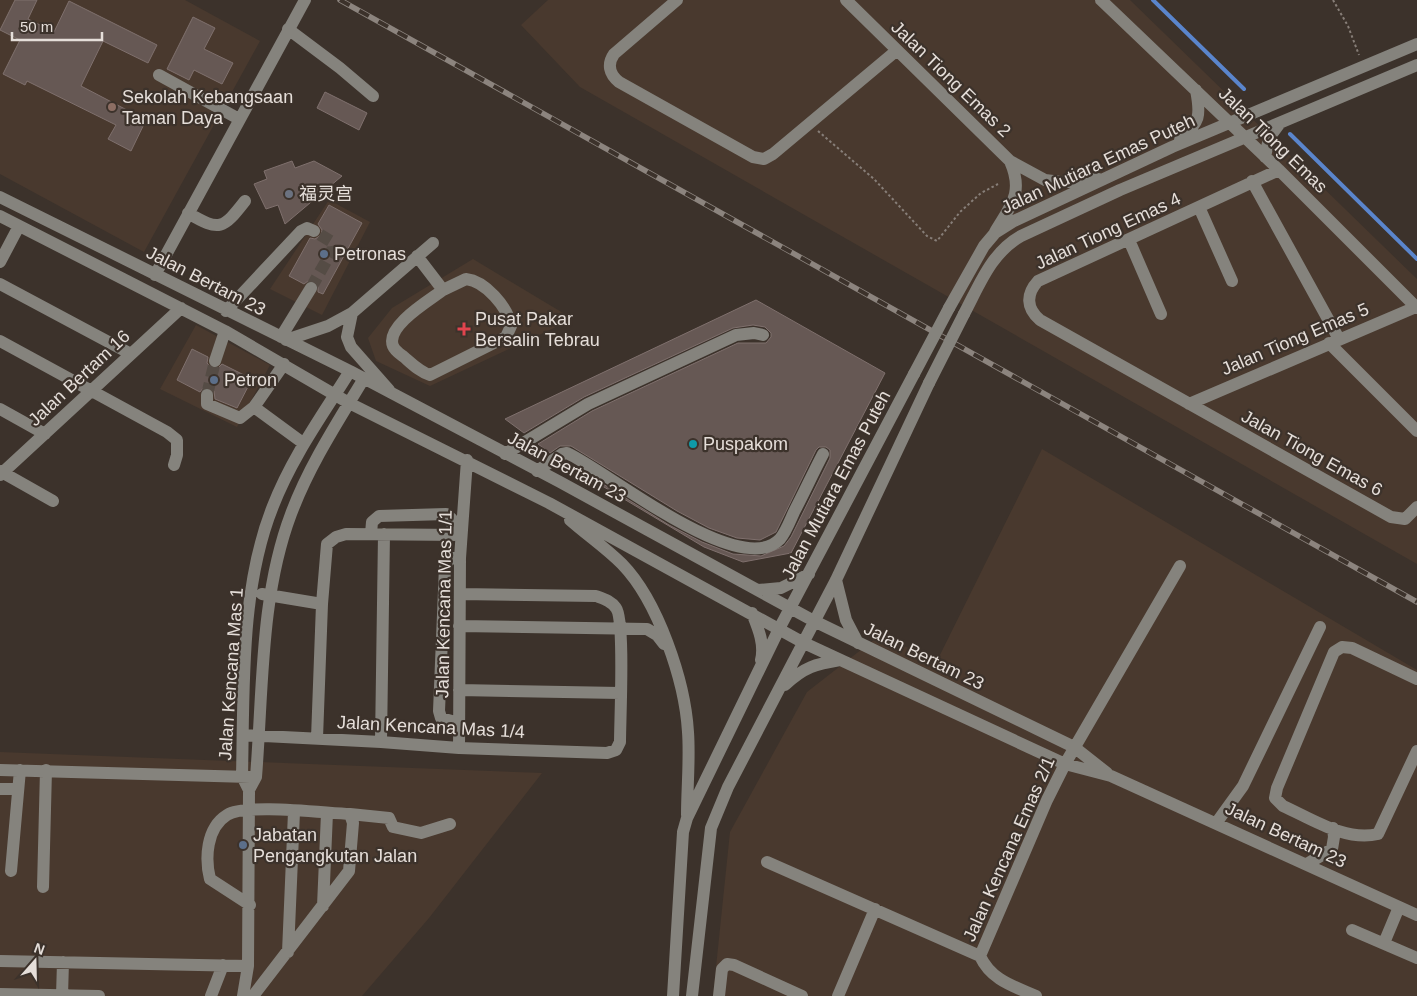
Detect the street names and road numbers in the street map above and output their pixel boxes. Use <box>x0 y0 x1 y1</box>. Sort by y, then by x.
street label: Jalan Tiong Emas 2 <box>887 17 1015 141</box>
street label: Jalan Tiong Emas <box>1215 83 1331 197</box>
street label: Jalan Mutiara Emas Puteh <box>998 110 1198 218</box>
street label: Jalan Tiong Emas 4 <box>1032 189 1184 273</box>
street label: Jalan Bertam 23 <box>143 242 269 320</box>
street label: Jalan Tiong Emas 5 <box>1218 299 1372 379</box>
street label: Jalan Bertam 16 <box>24 326 134 430</box>
street label: Jalan Mutiara Emas Puteh <box>778 387 894 583</box>
street label: Jalan Tiong Emas 6 <box>1238 406 1386 500</box>
street label: Jalan Bertam 23 <box>504 427 630 507</box>
street label: Jalan Kencana Mas 1/1 <box>432 510 456 698</box>
street label: Jalan Kencana Mas 1 <box>215 587 247 761</box>
street label: Jalan Bertam 23 <box>861 618 987 694</box>
street label: Jalan Kencana Mas 1/4 <box>337 712 525 742</box>
street label: Jalan Kencana Emas 2/1 <box>959 754 1059 944</box>
street label: Jalan Bertam 23 <box>1222 798 1350 872</box>

